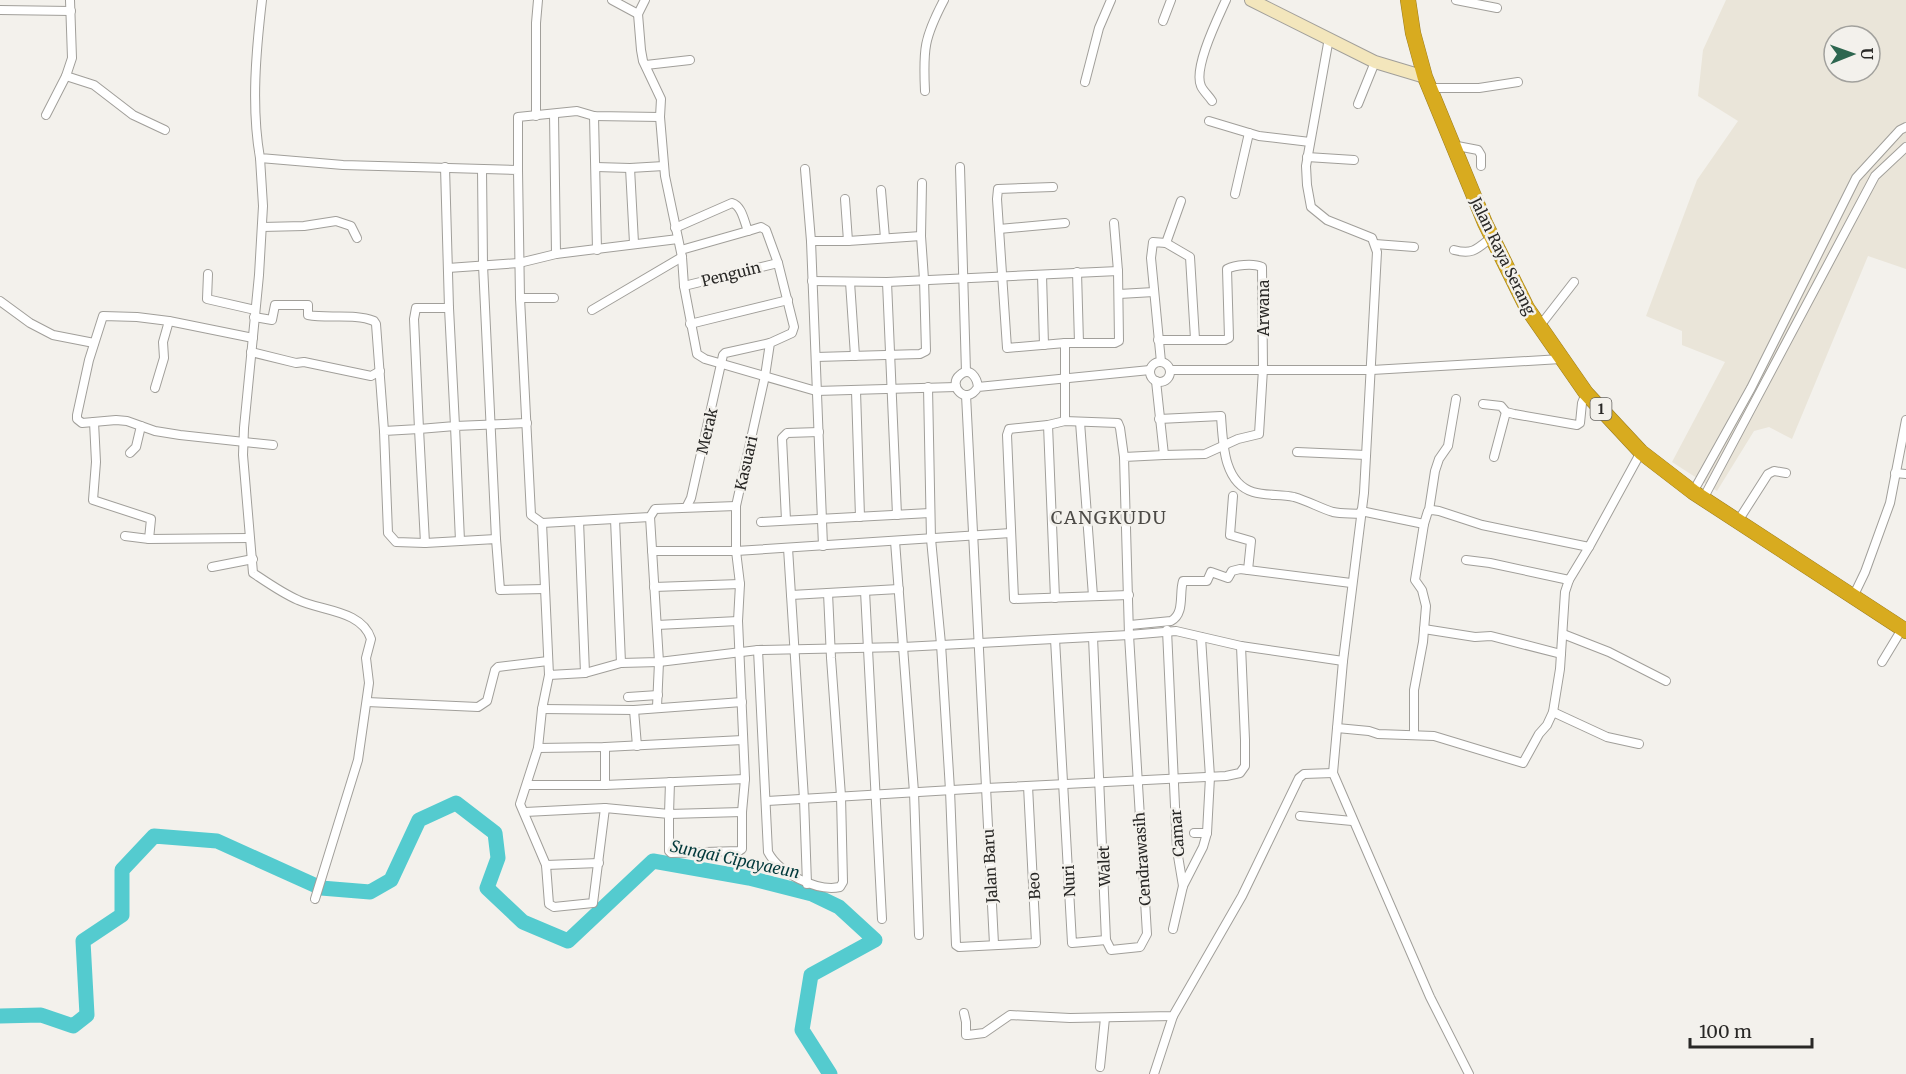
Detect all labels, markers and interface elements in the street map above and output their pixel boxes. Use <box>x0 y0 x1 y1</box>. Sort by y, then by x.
north arrow <box>1822 24 1882 84</box>
text: U <box>1857 48 1877 60</box>
street label: Jalan Raya Serang <box>1466 193 1540 318</box>
street label: Penguin <box>699 257 763 291</box>
street label: Arwana <box>1254 280 1273 337</box>
road number: 1 <box>1590 398 1612 420</box>
street label: Merak <box>692 406 722 456</box>
street label: Kasuari <box>731 434 761 492</box>
district label: CANGKUDU <box>1051 506 1167 529</box>
street label: Camar <box>1166 808 1188 857</box>
street label: Cendrawasih <box>1129 812 1155 906</box>
street label: Jalan Baru <box>979 828 1001 905</box>
water label: Sungai Cipayaeun <box>669 836 801 882</box>
street label: Walet <box>1094 845 1114 888</box>
street label: Nuri <box>1059 864 1079 898</box>
street label: Beo <box>1024 872 1044 900</box>
scale bar <box>1690 1011 1812 1049</box>
text: 100 m <box>1699 1020 1752 1043</box>

